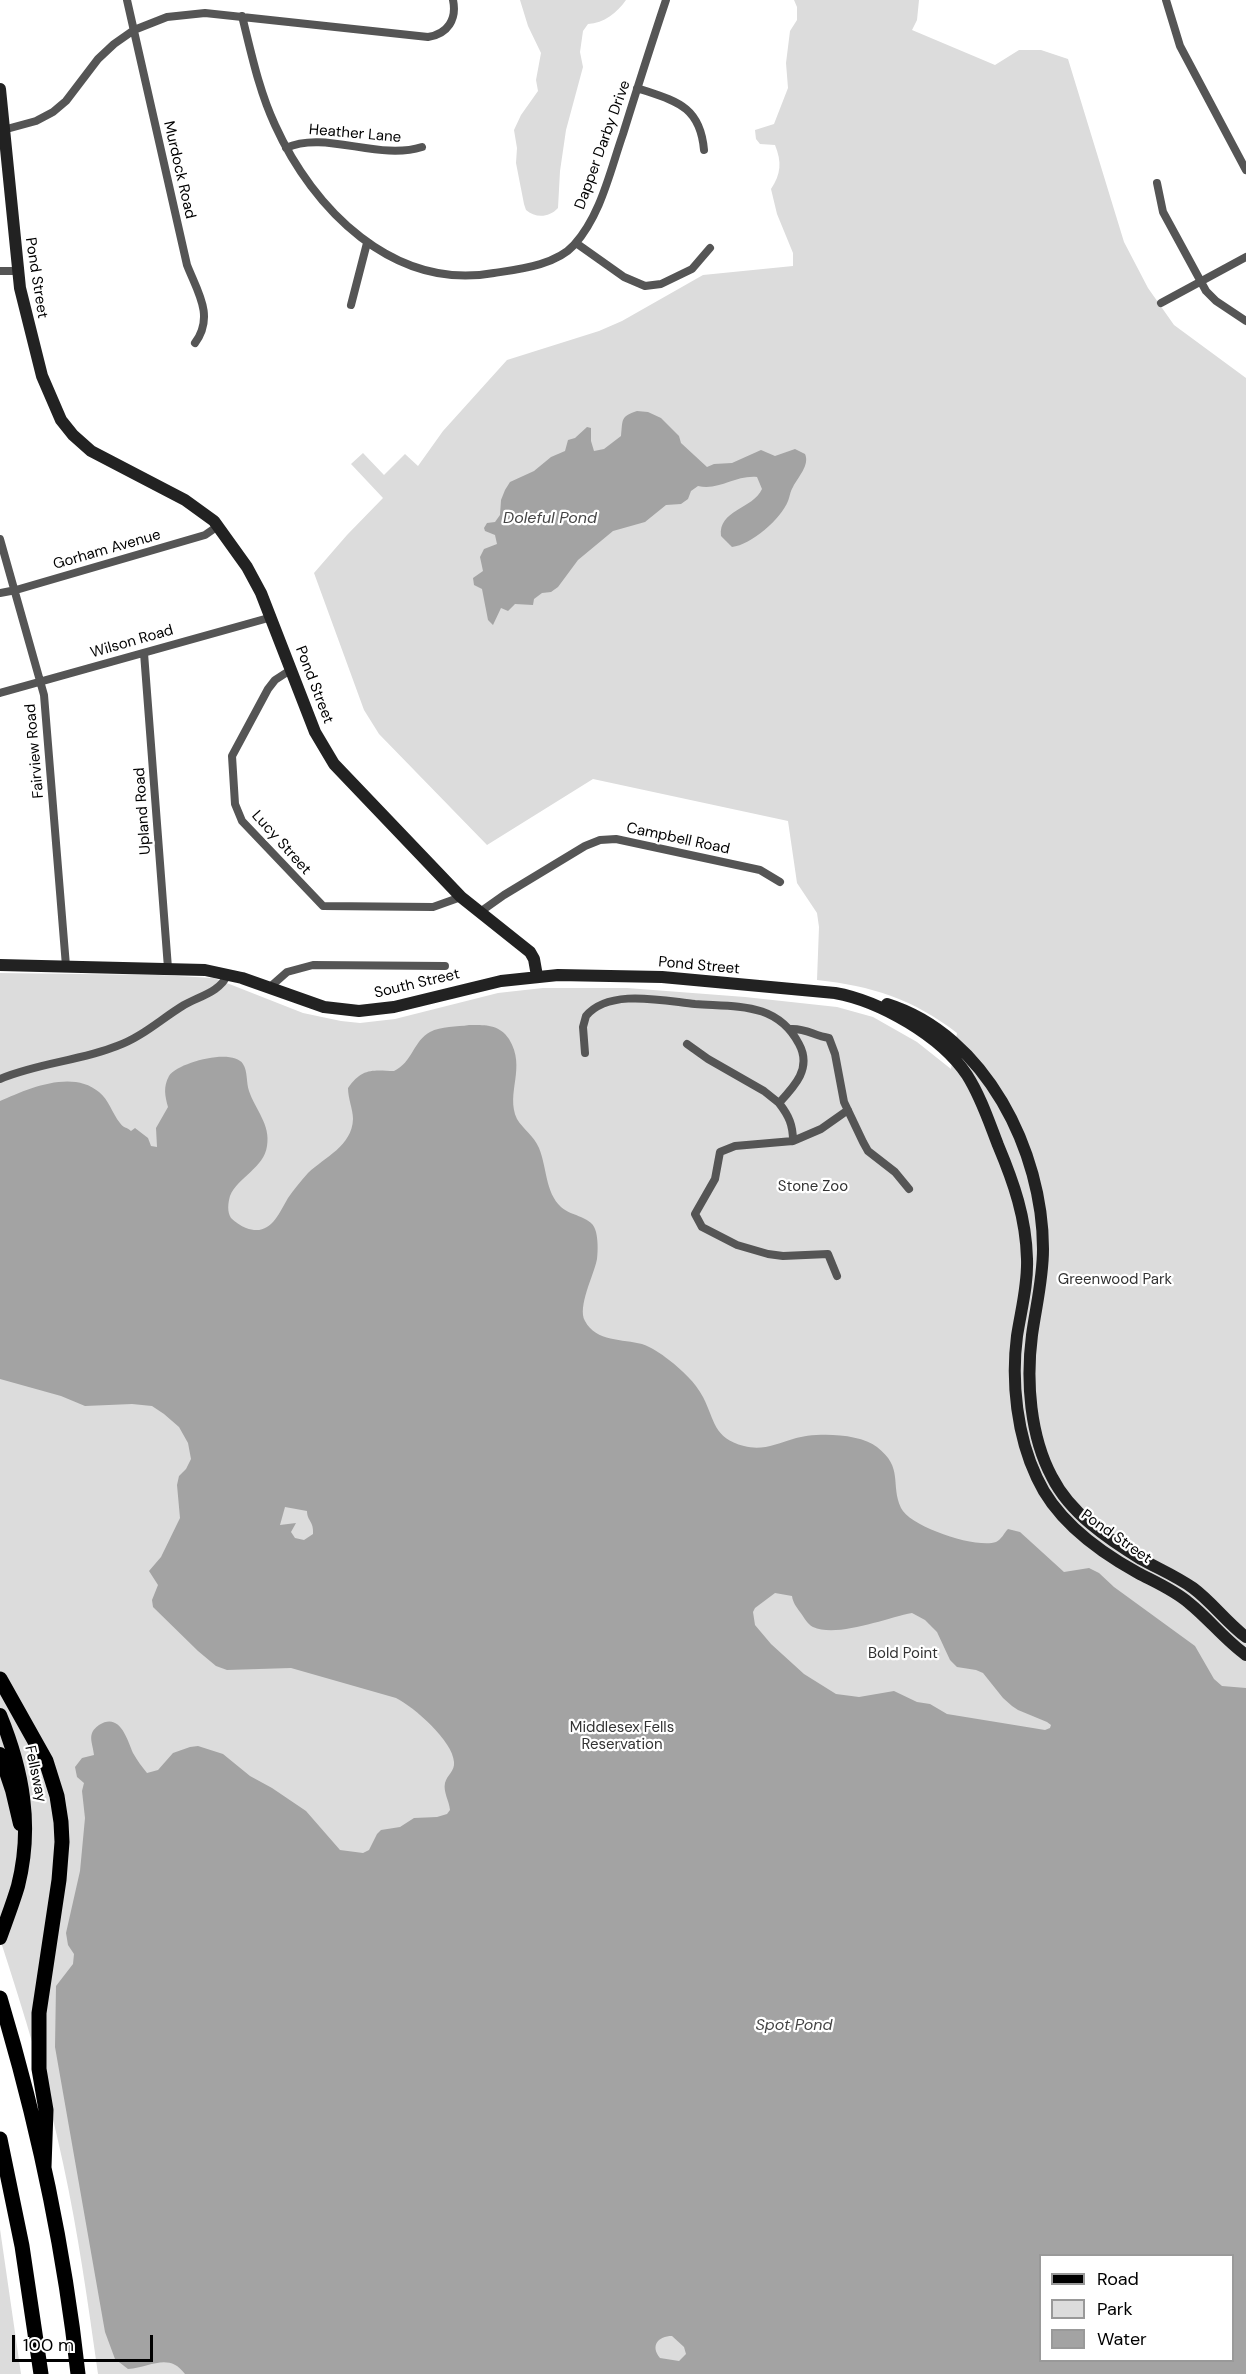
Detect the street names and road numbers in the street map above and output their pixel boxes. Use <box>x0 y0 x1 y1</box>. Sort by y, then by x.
street label: Dapper Darby Drive <box>571 78 635 212</box>
street label: Murdock Road <box>159 119 199 221</box>
street label: Heather Lane <box>308 121 402 147</box>
street label: Pond Street <box>21 236 51 320</box>
street label: Gorham Avenue <box>51 526 163 574</box>
street label: Wilson Road <box>88 622 176 662</box>
street label: Pond Street <box>291 644 337 726</box>
street label: Fairview Road <box>22 703 48 799</box>
street label: Upland Road <box>131 767 155 855</box>
street label: Lucy Street <box>248 807 314 879</box>
street label: Campbell Road <box>625 819 731 859</box>
street label: Pond Street <box>658 953 740 979</box>
street label: South Street <box>372 965 462 1003</box>
street label: Pond Street <box>1077 1506 1155 1568</box>
street label: Fellsway <box>20 1744 50 1804</box>

